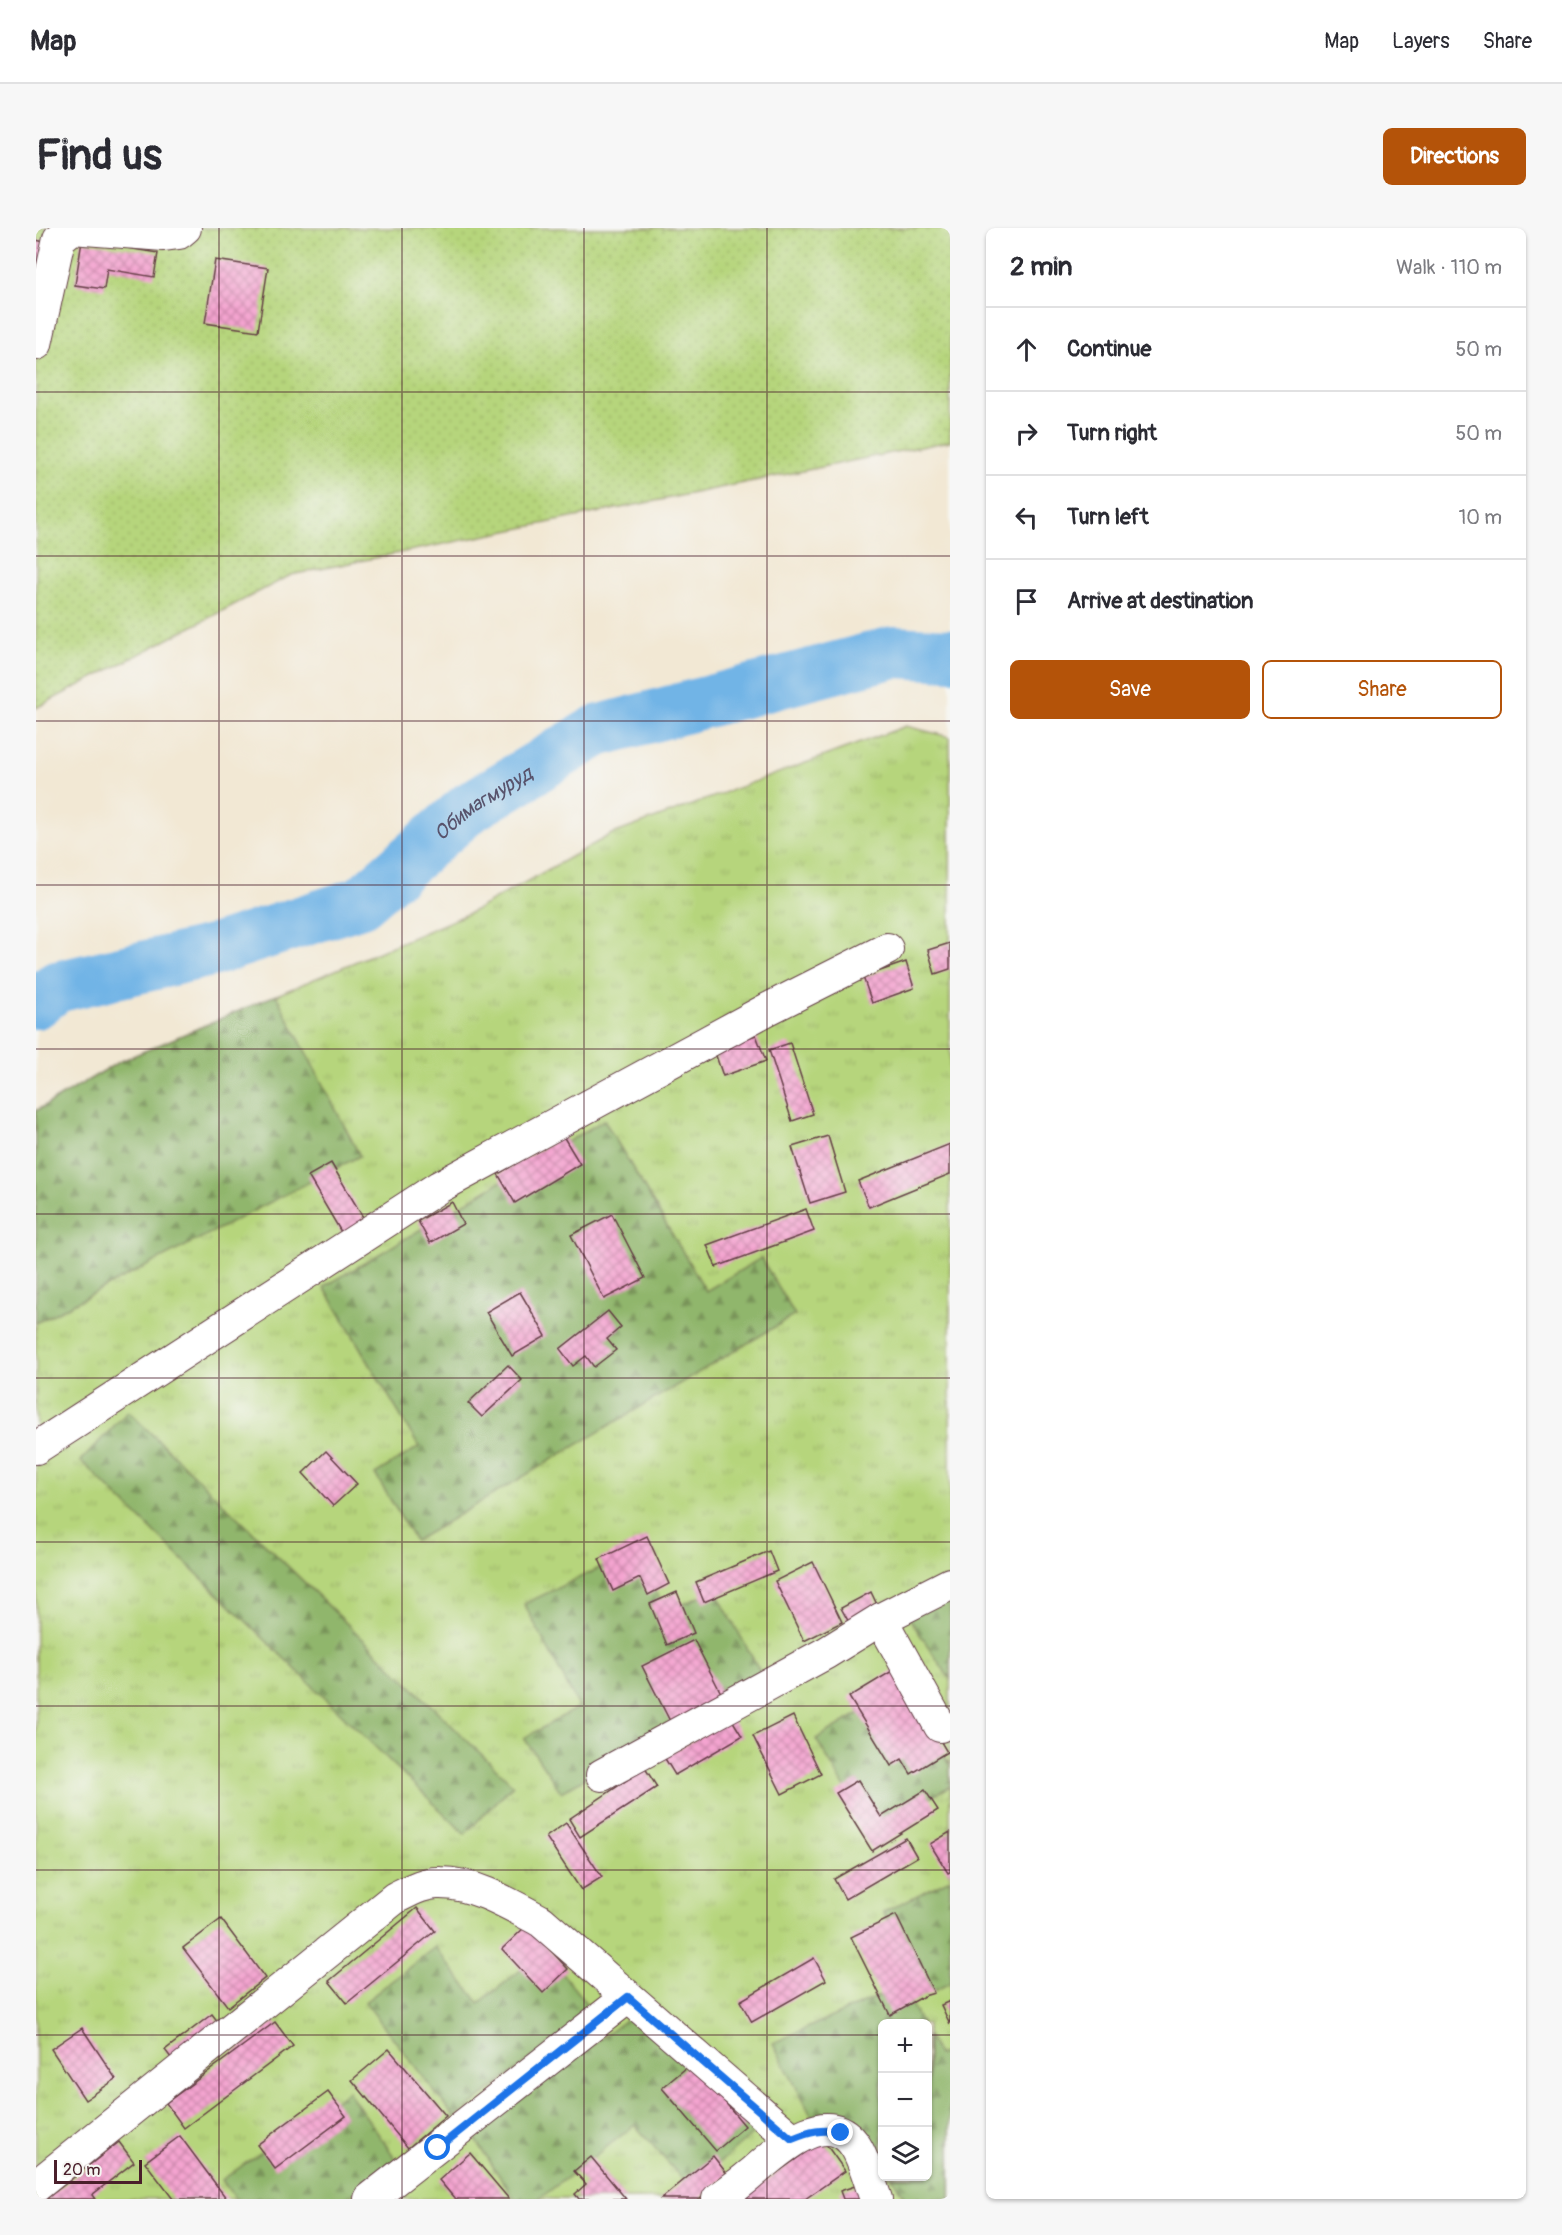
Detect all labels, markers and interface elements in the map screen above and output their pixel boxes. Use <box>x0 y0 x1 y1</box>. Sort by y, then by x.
text: Map <box>30 24 76 59</box>
text: Map <box>1324 28 1359 55</box>
text: Layers <box>1392 28 1450 55</box>
text: Share <box>1483 28 1532 55</box>
button: Directions <box>1383 128 1526 185</box>
text: Find us <box>36 130 162 182</box>
text: 2 min <box>1010 251 1072 283</box>
text: Walk · 110 m <box>1396 255 1502 280</box>
icon: ahead <box>1010 333 1043 366</box>
text: Continue <box>1067 335 1151 363</box>
text: 50 m <box>1455 337 1502 362</box>
icon: right <box>1010 417 1043 450</box>
text: Turn right <box>1067 419 1157 447</box>
text: 50 m <box>1455 421 1502 446</box>
icon: left <box>1010 501 1043 534</box>
text: Turn left <box>1067 503 1149 531</box>
text: 10 m <box>1458 505 1502 530</box>
icon: arrive <box>1010 585 1043 618</box>
text: Arrive at destination <box>1067 587 1253 615</box>
button: Save <box>1010 660 1250 719</box>
button: Share <box>1262 660 1502 719</box>
water label: Обимагмуруд <box>429 759 538 846</box>
map controls <box>878 2019 932 2181</box>
button: + <box>878 2019 932 2073</box>
button: − <box>878 2073 932 2127</box>
route end <box>827 2119 853 2145</box>
button: layers <box>878 2127 932 2181</box>
route start <box>424 2134 450 2160</box>
scale bar <box>54 2157 142 2184</box>
text: 20 m <box>63 2160 101 2180</box>

